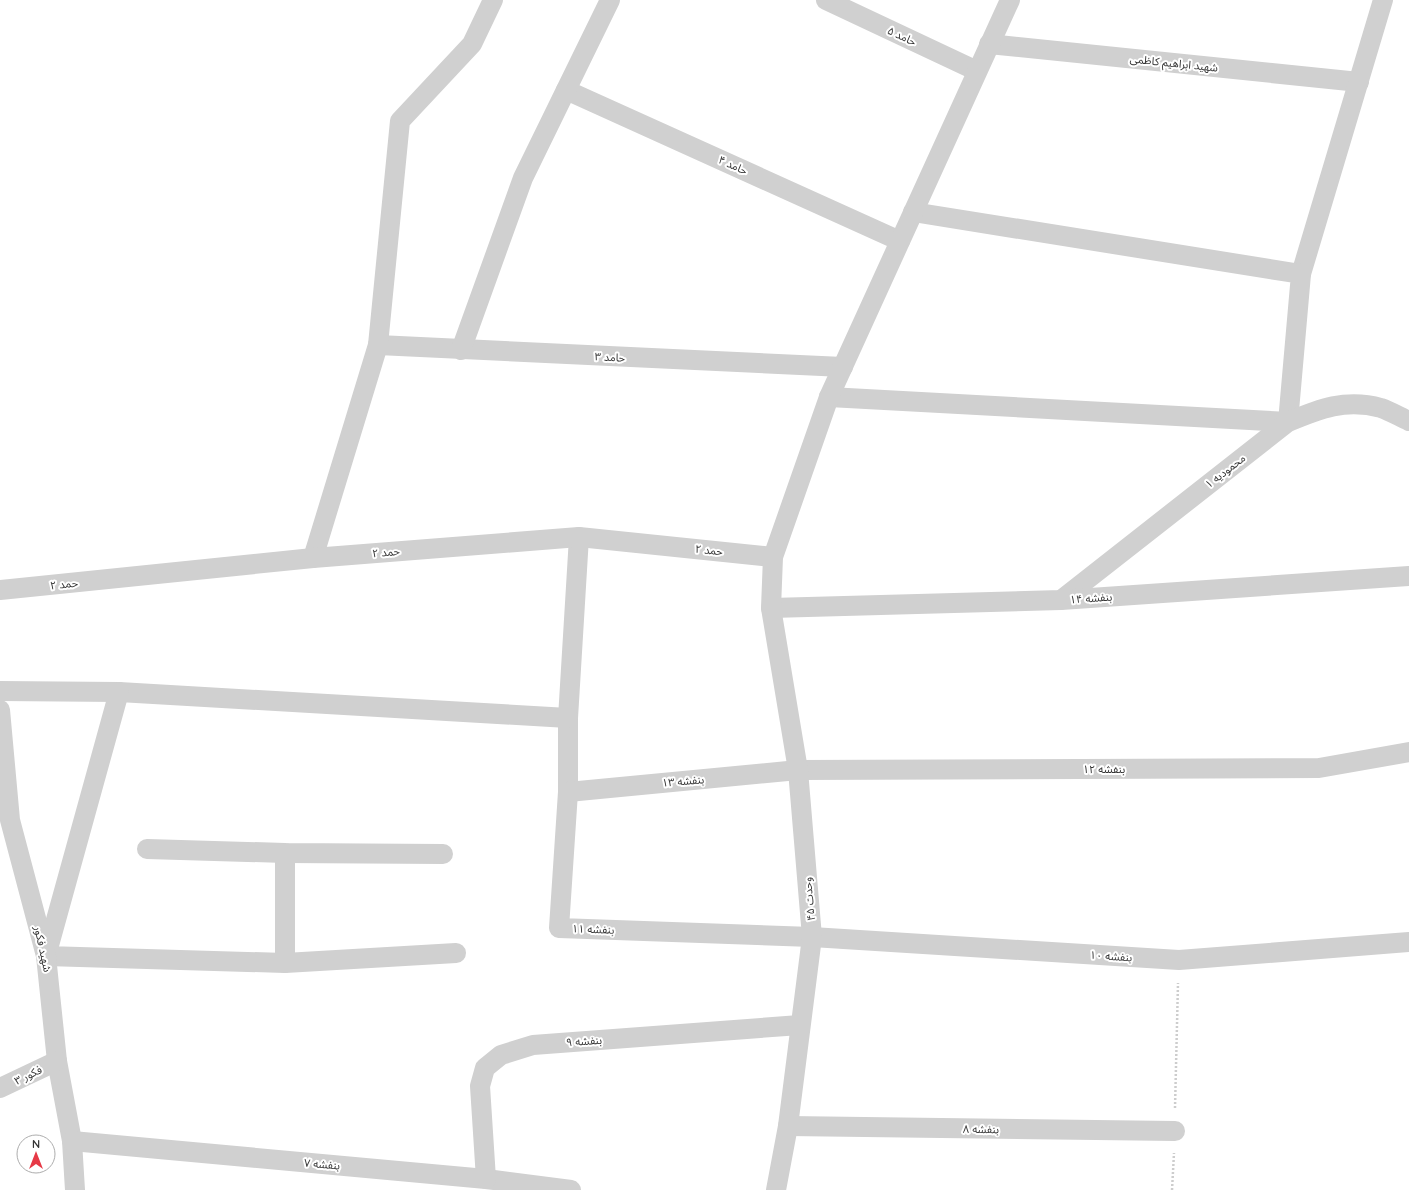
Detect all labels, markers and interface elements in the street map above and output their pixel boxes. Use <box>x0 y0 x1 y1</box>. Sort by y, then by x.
street label: حامد ۵ <box>885 23 919 49</box>
street label: شهید ابراهیم کاظمی <box>1129 51 1219 77</box>
street label: حامد ۴ <box>716 152 750 178</box>
street label: حامد ۳ <box>594 349 626 365</box>
street label: محمودیه ۱ <box>1202 451 1248 491</box>
street label: حمد ۲ <box>694 542 724 558</box>
street label: حمد ۲ <box>371 544 401 560</box>
street label: حمد ۲ <box>49 576 79 592</box>
street label: بنفشه ۱۴ <box>1069 590 1113 606</box>
street label: بنفشه ۱۲ <box>1083 762 1125 776</box>
street label: بنفشه ۱۳ <box>661 772 705 790</box>
street label: وحدت ۴۵ <box>800 877 818 921</box>
street label: بنفشه ۱۱ <box>572 921 614 937</box>
street label: شهید فکور <box>31 924 55 974</box>
street label: بنفشه ۱۰ <box>1089 948 1133 964</box>
street label: بنفشه ۹ <box>565 1033 603 1049</box>
street label: فکور ۳ <box>12 1062 44 1088</box>
street label: بنفشه ۸ <box>963 1122 999 1136</box>
north arrow <box>16 1134 56 1174</box>
text: N <box>32 1137 40 1151</box>
street label: بنفشه ۷ <box>303 1155 341 1173</box>

